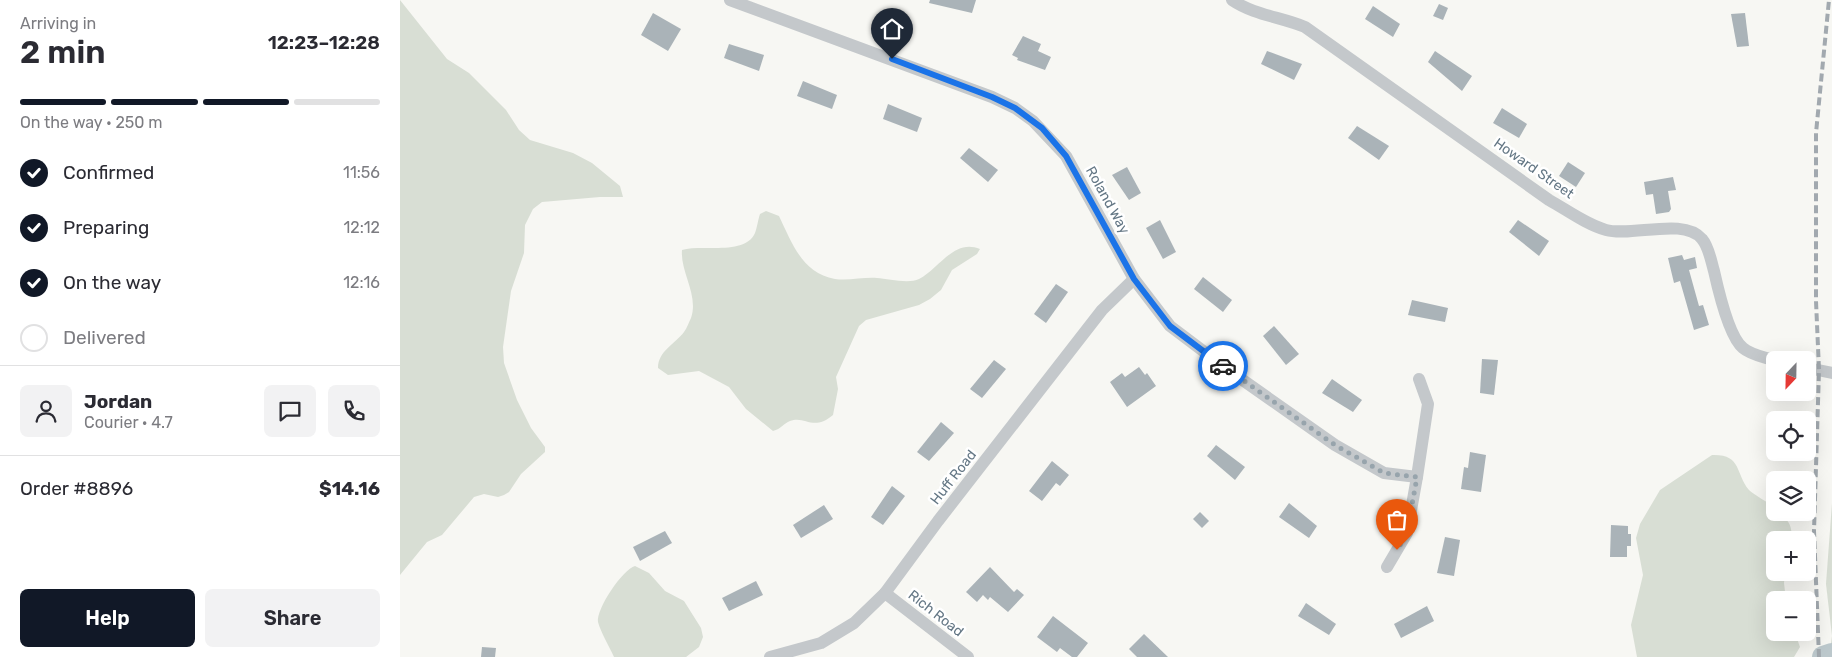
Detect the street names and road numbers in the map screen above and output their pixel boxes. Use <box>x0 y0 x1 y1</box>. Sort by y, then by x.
street label: Howard Street <box>1490 134 1578 203</box>
street label: Roland Way <box>1082 164 1133 237</box>
street label: Huff Road <box>927 447 980 508</box>
street label: Rich Road <box>905 587 967 640</box>

